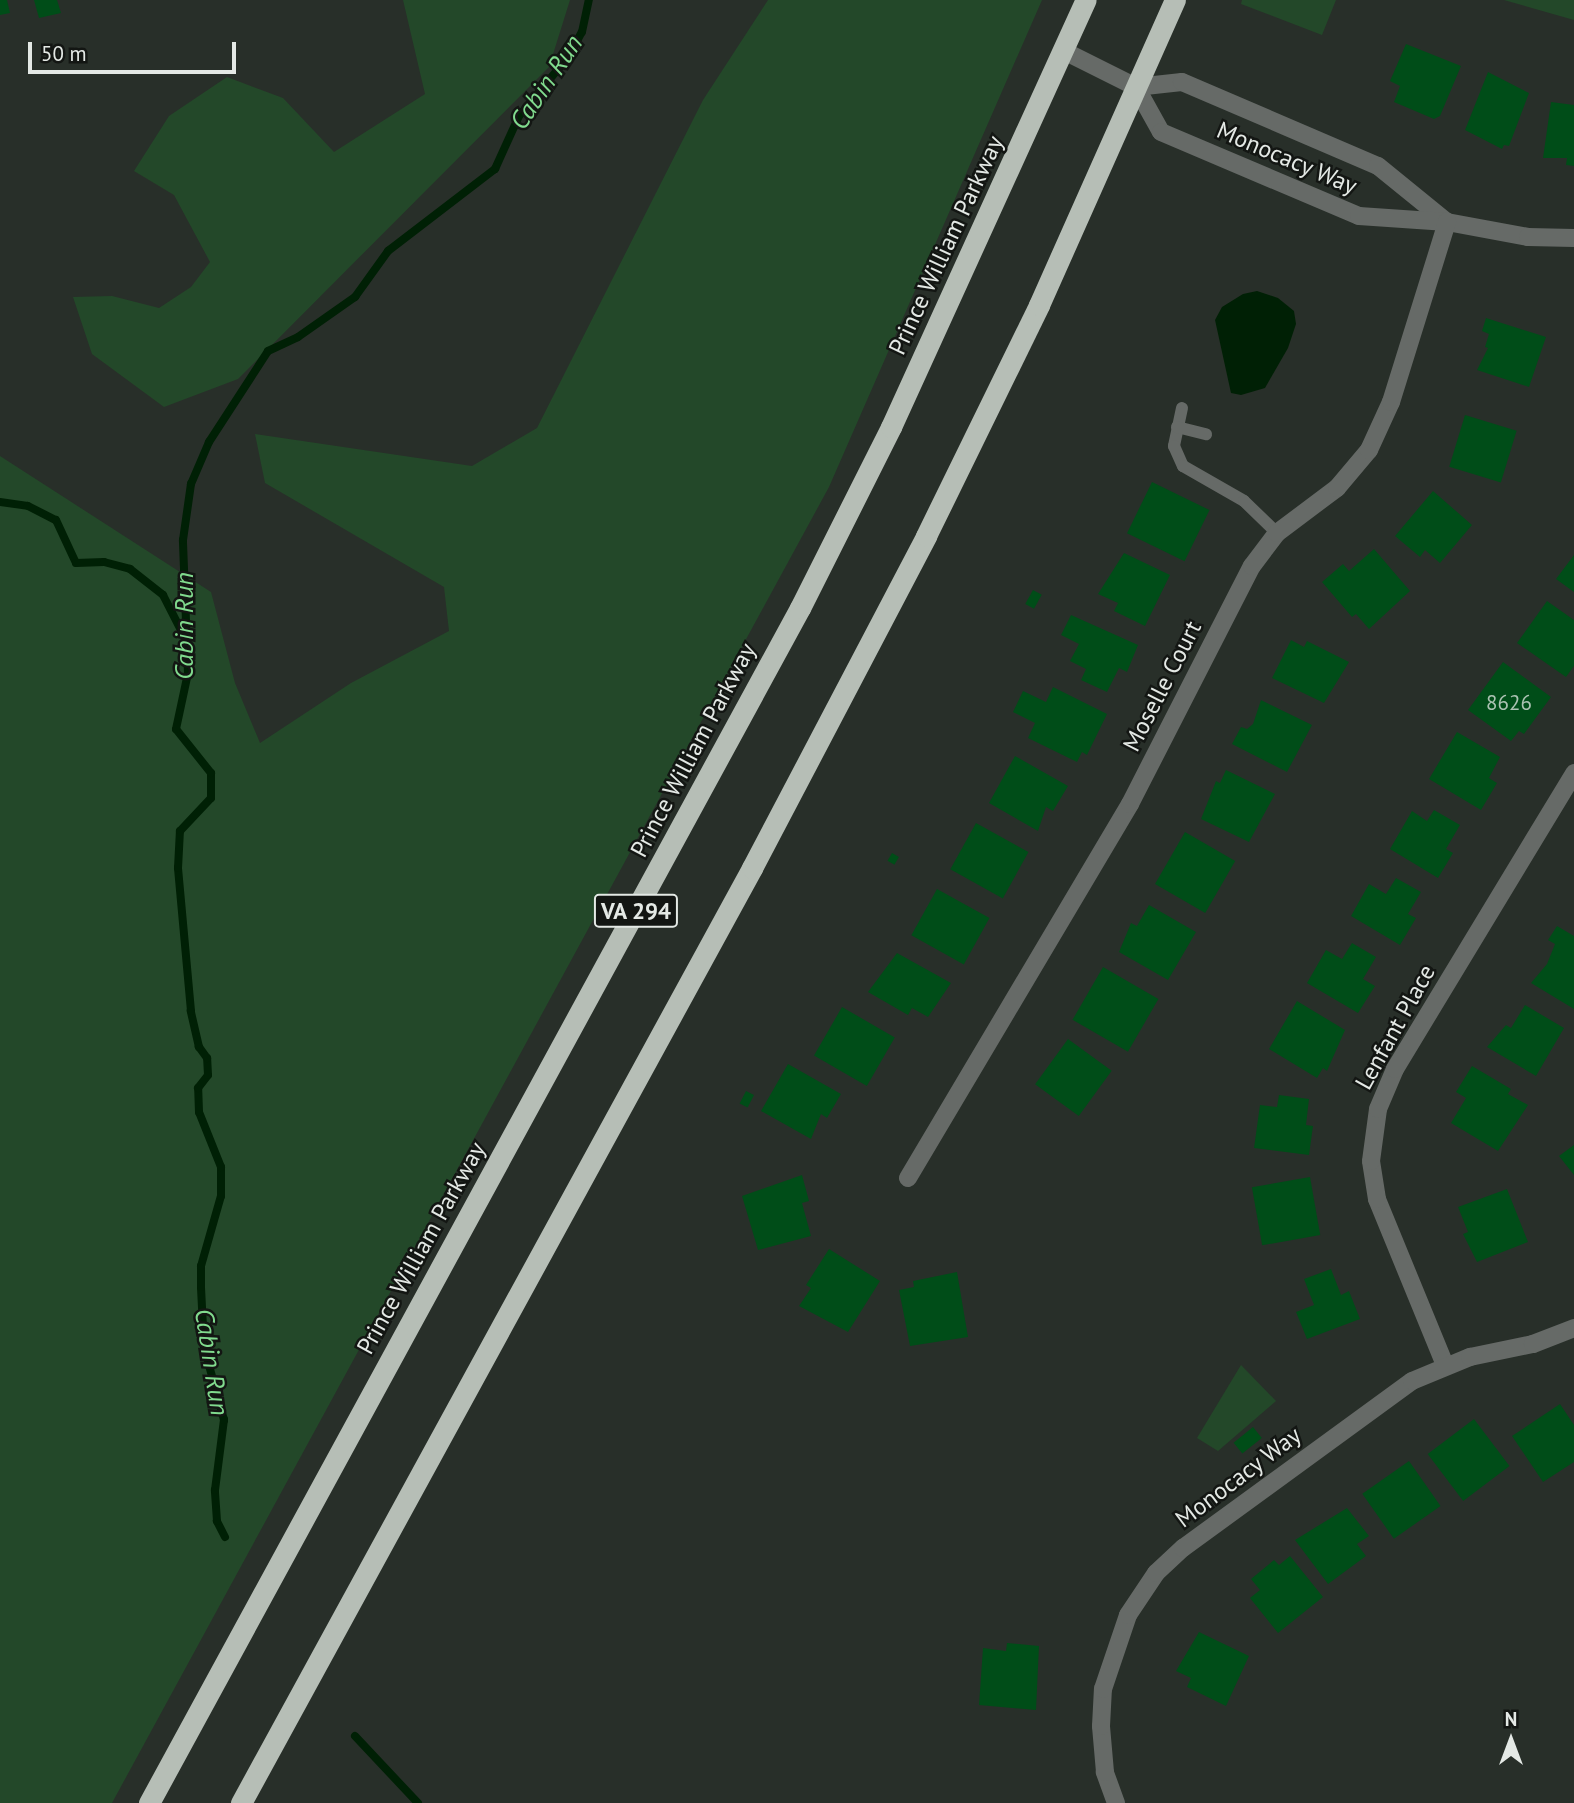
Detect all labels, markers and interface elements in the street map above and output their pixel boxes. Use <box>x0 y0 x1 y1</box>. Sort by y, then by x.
scale bar <box>32 28 240 72</box>
water label: Cabin Run <box>503 29 589 135</box>
text: 50 m <box>41 40 87 67</box>
street label: Monocacy Way <box>1212 115 1362 201</box>
street label: Prince William Parkway <box>883 131 1009 359</box>
water label: Cabin Run <box>168 572 200 680</box>
street label: Moselle Court <box>1117 616 1207 756</box>
street label: Prince William Parkway <box>624 638 762 862</box>
house number: 8626 <box>1486 690 1532 716</box>
road number: VA 294 <box>592 891 680 930</box>
street label: Lenfant Place <box>1349 960 1441 1094</box>
street label: Prince William Parkway <box>351 1137 491 1359</box>
water label: Cabin Run <box>188 1306 236 1418</box>
street label: Monocacy Way <box>1169 1420 1307 1534</box>
north arrow <box>1476 1705 1546 1775</box>
text: N <box>1505 1707 1517 1731</box>

